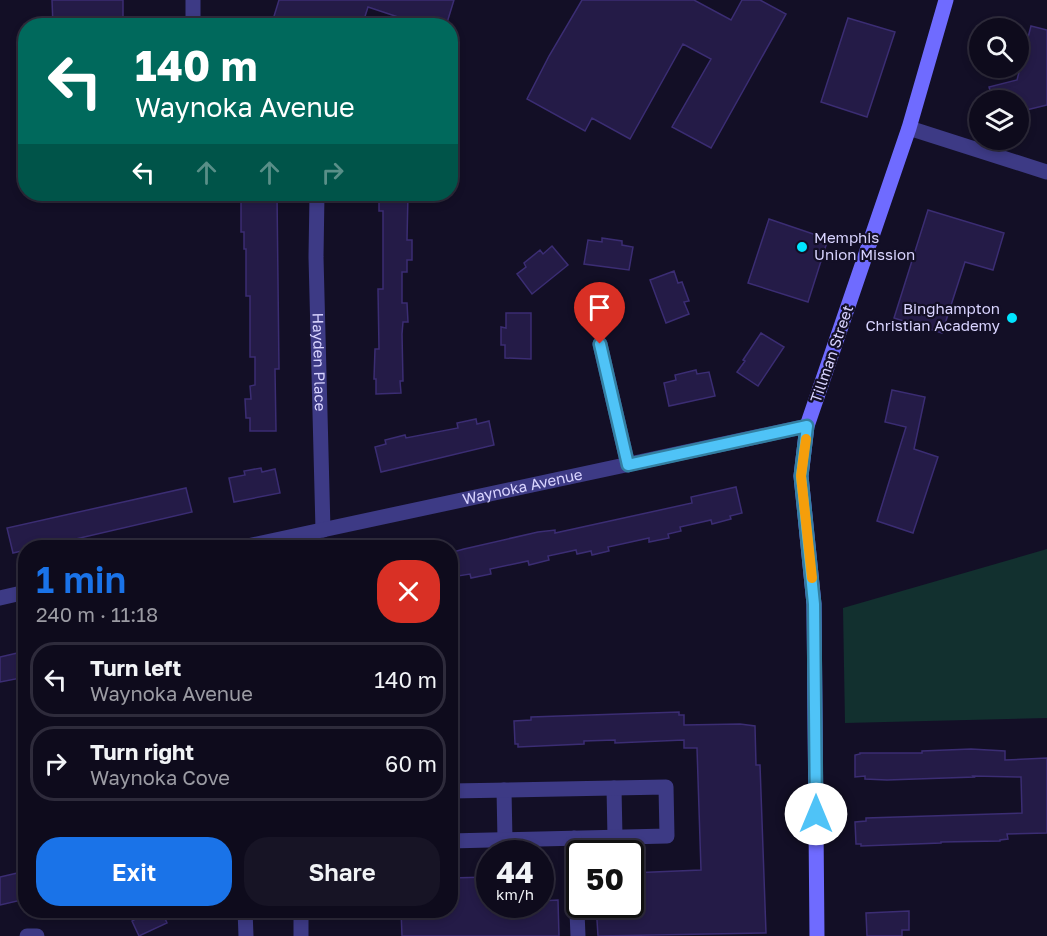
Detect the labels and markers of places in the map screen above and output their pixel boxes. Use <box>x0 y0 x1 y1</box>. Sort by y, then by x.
place label: Memphis Union Mission <box>814 228 915 263</box>
marker: Memphis Union Mission <box>795 240 809 254</box>
pin <box>574 282 625 344</box>
place label: Binghampton Christian Academy <box>865 299 1001 334</box>
marker: Binghampton Christian Academy <box>1005 311 1019 325</box>

